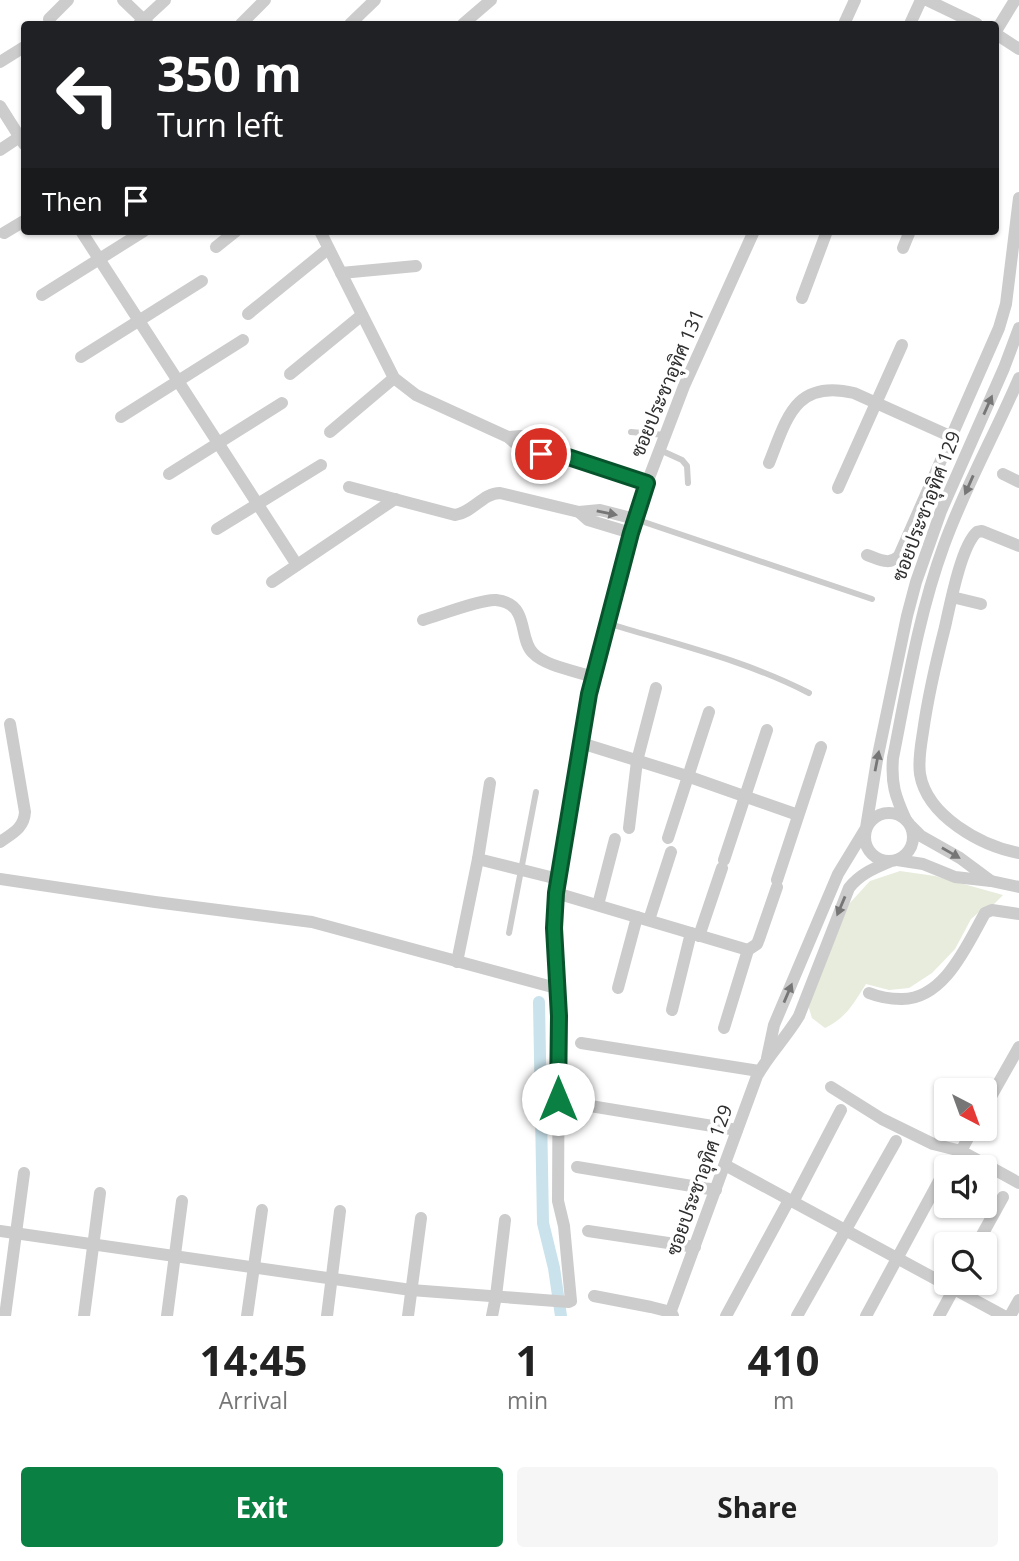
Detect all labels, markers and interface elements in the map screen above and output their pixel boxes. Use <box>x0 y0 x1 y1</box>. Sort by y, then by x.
text: 350 m <box>157 40 302 106</box>
icon: left <box>42 49 133 140</box>
text: Turn left <box>157 103 283 146</box>
icon: arrive <box>117 182 155 220</box>
text: Then <box>42 183 103 219</box>
street label: ซอยประชาอุทิศ 131 <box>624 305 710 461</box>
one-way arrow <box>982 394 993 415</box>
pin <box>511 424 571 484</box>
street label: ซอยประชาอุทิศ 129 <box>885 427 967 585</box>
icon: arrive <box>522 435 560 473</box>
one-way arrow <box>963 474 974 495</box>
one-way arrow <box>596 507 618 518</box>
one-way arrow <box>872 750 883 772</box>
one-way arrow <box>942 847 961 859</box>
one-way arrow <box>836 896 847 917</box>
one-way arrow <box>783 983 794 1004</box>
position arrow <box>521 1062 595 1136</box>
north arrow <box>934 1078 998 1141</box>
map controls <box>934 1078 997 1295</box>
street label: ซอยประชาอุทิศ 129 <box>660 1101 738 1259</box>
button: sound <box>934 1155 997 1218</box>
button: search <box>934 1232 997 1295</box>
text: 14:45 <box>199 1331 307 1388</box>
text: 1 <box>515 1331 540 1388</box>
text: 410 <box>748 1331 820 1388</box>
text: Arrival <box>219 1384 288 1416</box>
text: min <box>507 1384 548 1416</box>
text: m <box>773 1384 794 1416</box>
button: Exit <box>21 1467 503 1547</box>
button: Share <box>517 1467 998 1547</box>

